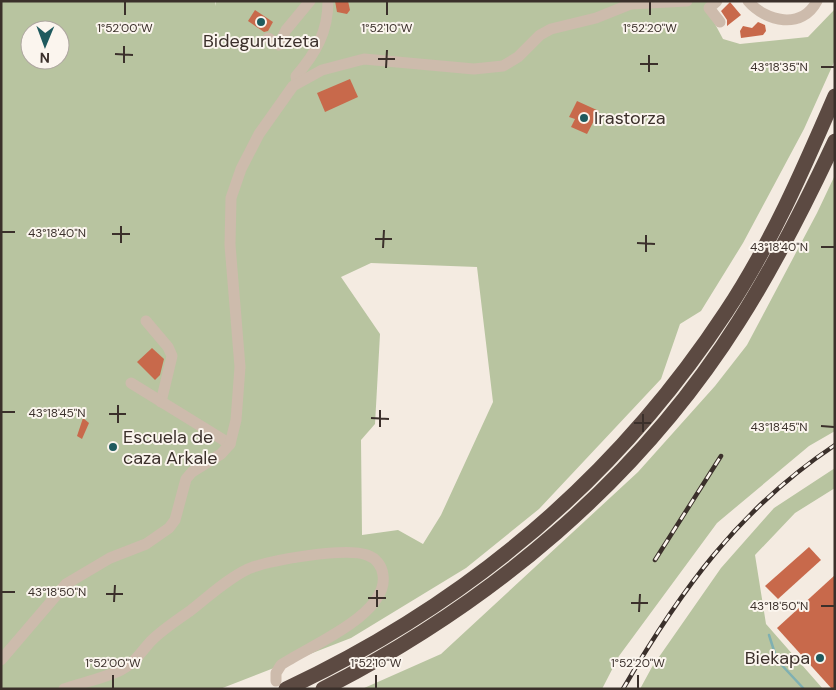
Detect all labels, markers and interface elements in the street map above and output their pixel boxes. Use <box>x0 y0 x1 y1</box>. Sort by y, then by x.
marker: Bidegurutzeta <box>255 16 267 28</box>
north arrow <box>20 20 70 70</box>
text: 1°52'00"W <box>97 20 153 36</box>
text: 1°52'10"W <box>362 20 413 36</box>
text: 1°52'20"W <box>623 20 677 36</box>
place label: Bidegurutzeta <box>203 29 319 53</box>
text: N <box>40 49 50 67</box>
text: 43°18'35"N <box>750 59 808 75</box>
place label: Irastorza <box>594 106 665 130</box>
marker: Irastorza <box>578 112 590 124</box>
text: 43°18'40"N <box>28 225 86 241</box>
text: 43°18'40"N <box>750 239 808 255</box>
text: 43°18'45"N <box>29 405 86 421</box>
text: 43°18'45"N <box>751 419 808 435</box>
place label: Escuela de caza Arkale <box>123 425 218 470</box>
marker: Escuela de caza Arkale <box>107 441 119 453</box>
text: 43°18'50"N <box>28 584 86 600</box>
text: 43°18'50"N <box>750 598 808 614</box>
place label: Biekapa <box>745 646 810 670</box>
marker: Biekapa <box>814 652 826 664</box>
text: 1°52'00"W <box>85 655 141 671</box>
text: 1°52'10"W <box>351 655 402 671</box>
text: 1°52'20"W <box>611 655 665 671</box>

